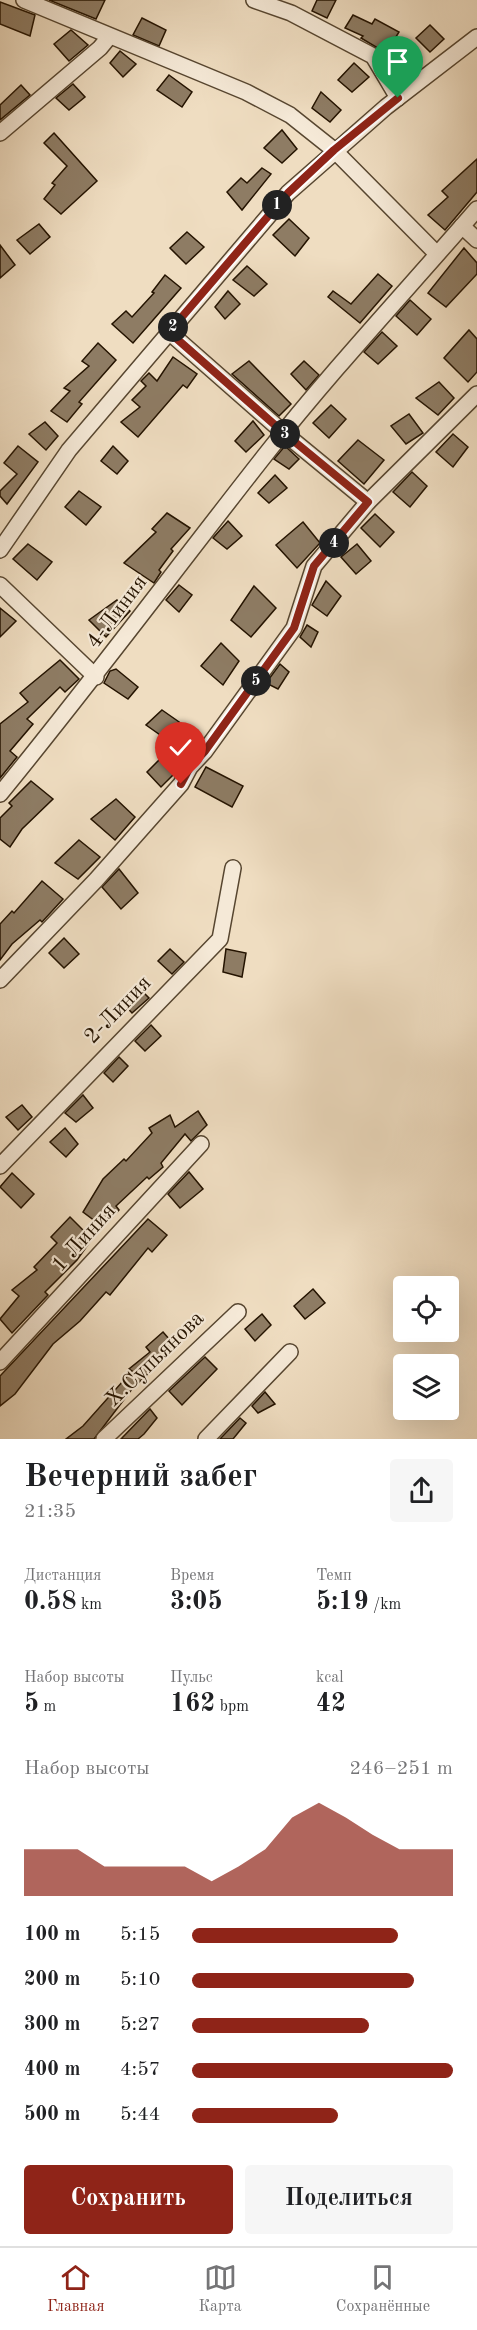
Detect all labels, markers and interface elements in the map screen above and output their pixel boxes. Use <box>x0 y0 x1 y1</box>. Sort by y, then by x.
pin <box>372 36 423 98</box>
icon: arrive <box>381 45 414 78</box>
pin: 1 <box>262 190 292 220</box>
text: 1 <box>272 197 282 213</box>
pin: 2 <box>158 312 188 342</box>
text: 2 <box>168 319 178 335</box>
pin: 3 <box>270 419 300 449</box>
text: 3 <box>280 426 290 442</box>
pin: 4 <box>319 528 349 558</box>
text: 4 <box>329 535 339 551</box>
street label: 4-Линия <box>83 571 151 653</box>
pin: 5 <box>241 666 271 696</box>
text: 5 <box>251 673 261 689</box>
pin <box>155 722 206 784</box>
icon: check <box>164 731 197 764</box>
street label: 2-Линия <box>80 972 156 1048</box>
street label: 1 Линия <box>48 1200 120 1276</box>
map controls <box>393 1276 459 1420</box>
button: locate <box>393 1276 459 1342</box>
street label: Х.Супьянова <box>102 1307 208 1411</box>
button: layers <box>393 1354 459 1420</box>
button: share <box>390 1459 453 1522</box>
text: Вечерний забег <box>24 1461 257 1494</box>
text: 21:35 <box>24 1502 76 1522</box>
text: Дистанция <box>24 1568 101 1584</box>
text: Время <box>170 1568 214 1584</box>
text: Темп <box>316 1568 352 1584</box>
text: 0.58 <box>24 1589 77 1615</box>
text: 3:05 <box>170 1589 223 1615</box>
text: 5:19 <box>316 1589 369 1615</box>
text: km <box>77 1597 102 1613</box>
text: /km <box>369 1597 401 1613</box>
text: Набор высоты <box>24 1670 124 1686</box>
text: Пульс <box>170 1670 213 1686</box>
text: kcal <box>316 1670 344 1686</box>
text: 5 <box>24 1691 39 1717</box>
text: 162 <box>170 1691 215 1717</box>
text: 42 <box>316 1691 346 1717</box>
text: m <box>39 1699 56 1715</box>
text: bpm <box>215 1699 249 1715</box>
text: Набор высоты <box>24 1759 150 1779</box>
text: 246–251 m <box>350 1759 453 1779</box>
text: 100 m <box>24 1925 80 1945</box>
text: 5:15 <box>120 1925 160 1945</box>
text: 200 m <box>24 1970 80 1990</box>
text: 5:10 <box>120 1970 160 1990</box>
text: 300 m <box>24 2015 80 2035</box>
text: 5:27 <box>120 2015 160 2035</box>
text: 400 m <box>24 2060 80 2080</box>
text: 4:57 <box>120 2060 160 2080</box>
text: 500 m <box>24 2105 80 2125</box>
text: 5:44 <box>120 2105 160 2125</box>
button: Сохранить <box>24 2165 233 2234</box>
button: Поделиться <box>245 2165 453 2234</box>
tab: Главная <box>47 2261 104 2317</box>
tab: Карта <box>198 2261 242 2317</box>
tab: Сохранённые <box>336 2261 430 2317</box>

